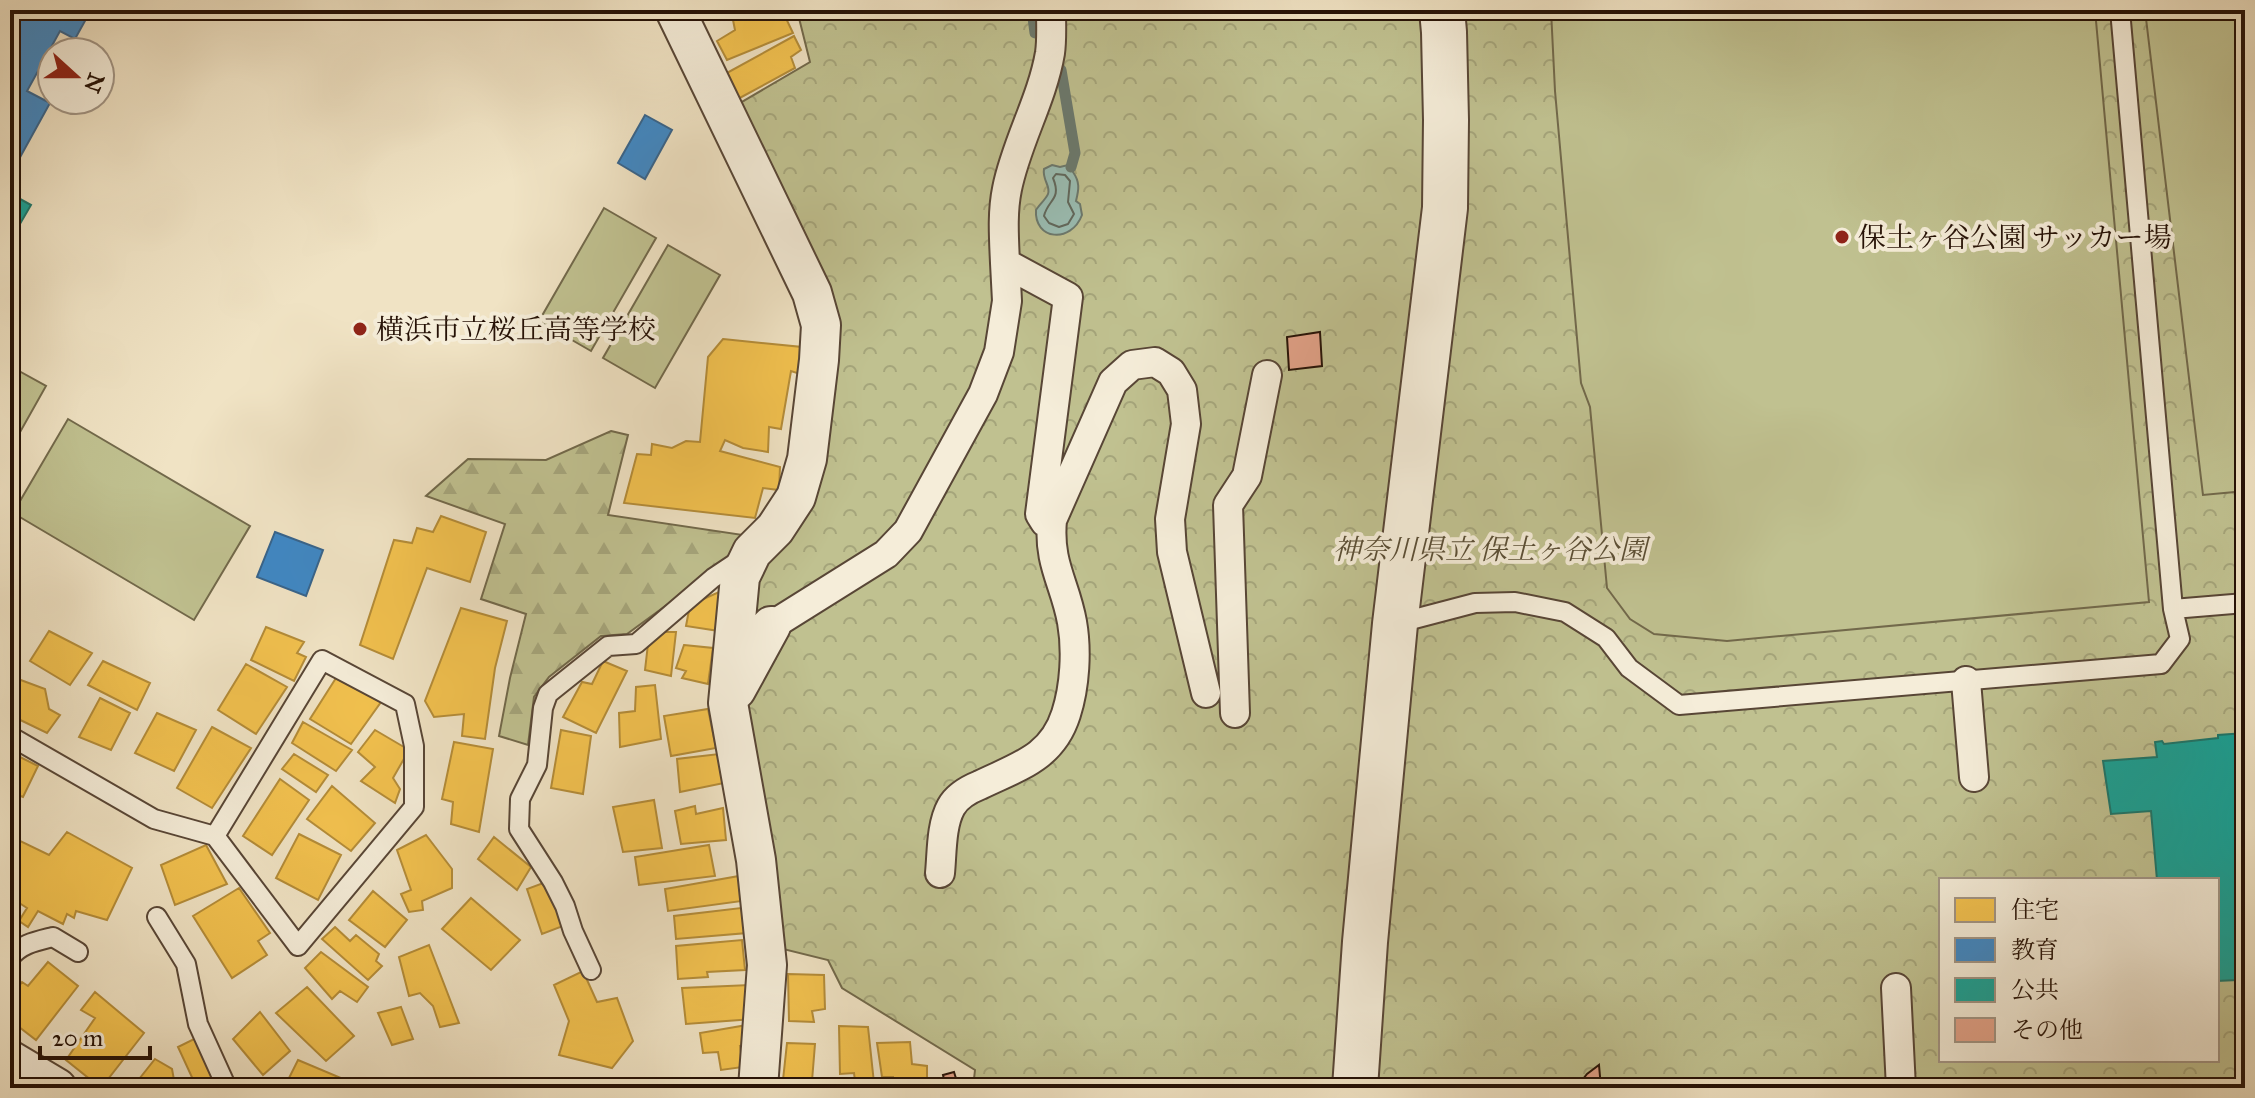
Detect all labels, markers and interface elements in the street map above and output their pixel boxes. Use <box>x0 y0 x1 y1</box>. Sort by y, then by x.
north arrow <box>36 36 116 116</box>
text: N <box>78 69 110 97</box>
place label: 保土ヶ谷公園 サッカー場 <box>1858 220 2171 255</box>
marker: 保土ヶ谷公園 サッカー場 <box>1833 228 1851 246</box>
place label: 横浜市立桜丘高等学校 <box>376 312 656 347</box>
marker: 横浜市立桜丘高等学校 <box>351 320 369 338</box>
park label: 神奈川県立 保土ヶ谷公園 <box>1333 532 1651 567</box>
legend <box>1939 878 2219 1062</box>
text: 住宅 <box>2011 895 2059 925</box>
text: 教育 <box>2011 935 2059 965</box>
text: 公共 <box>2011 975 2059 1005</box>
scale bar <box>40 1010 150 1060</box>
text: その他 <box>2011 1015 2083 1045</box>
text: 20 m <box>52 1023 103 1053</box>

